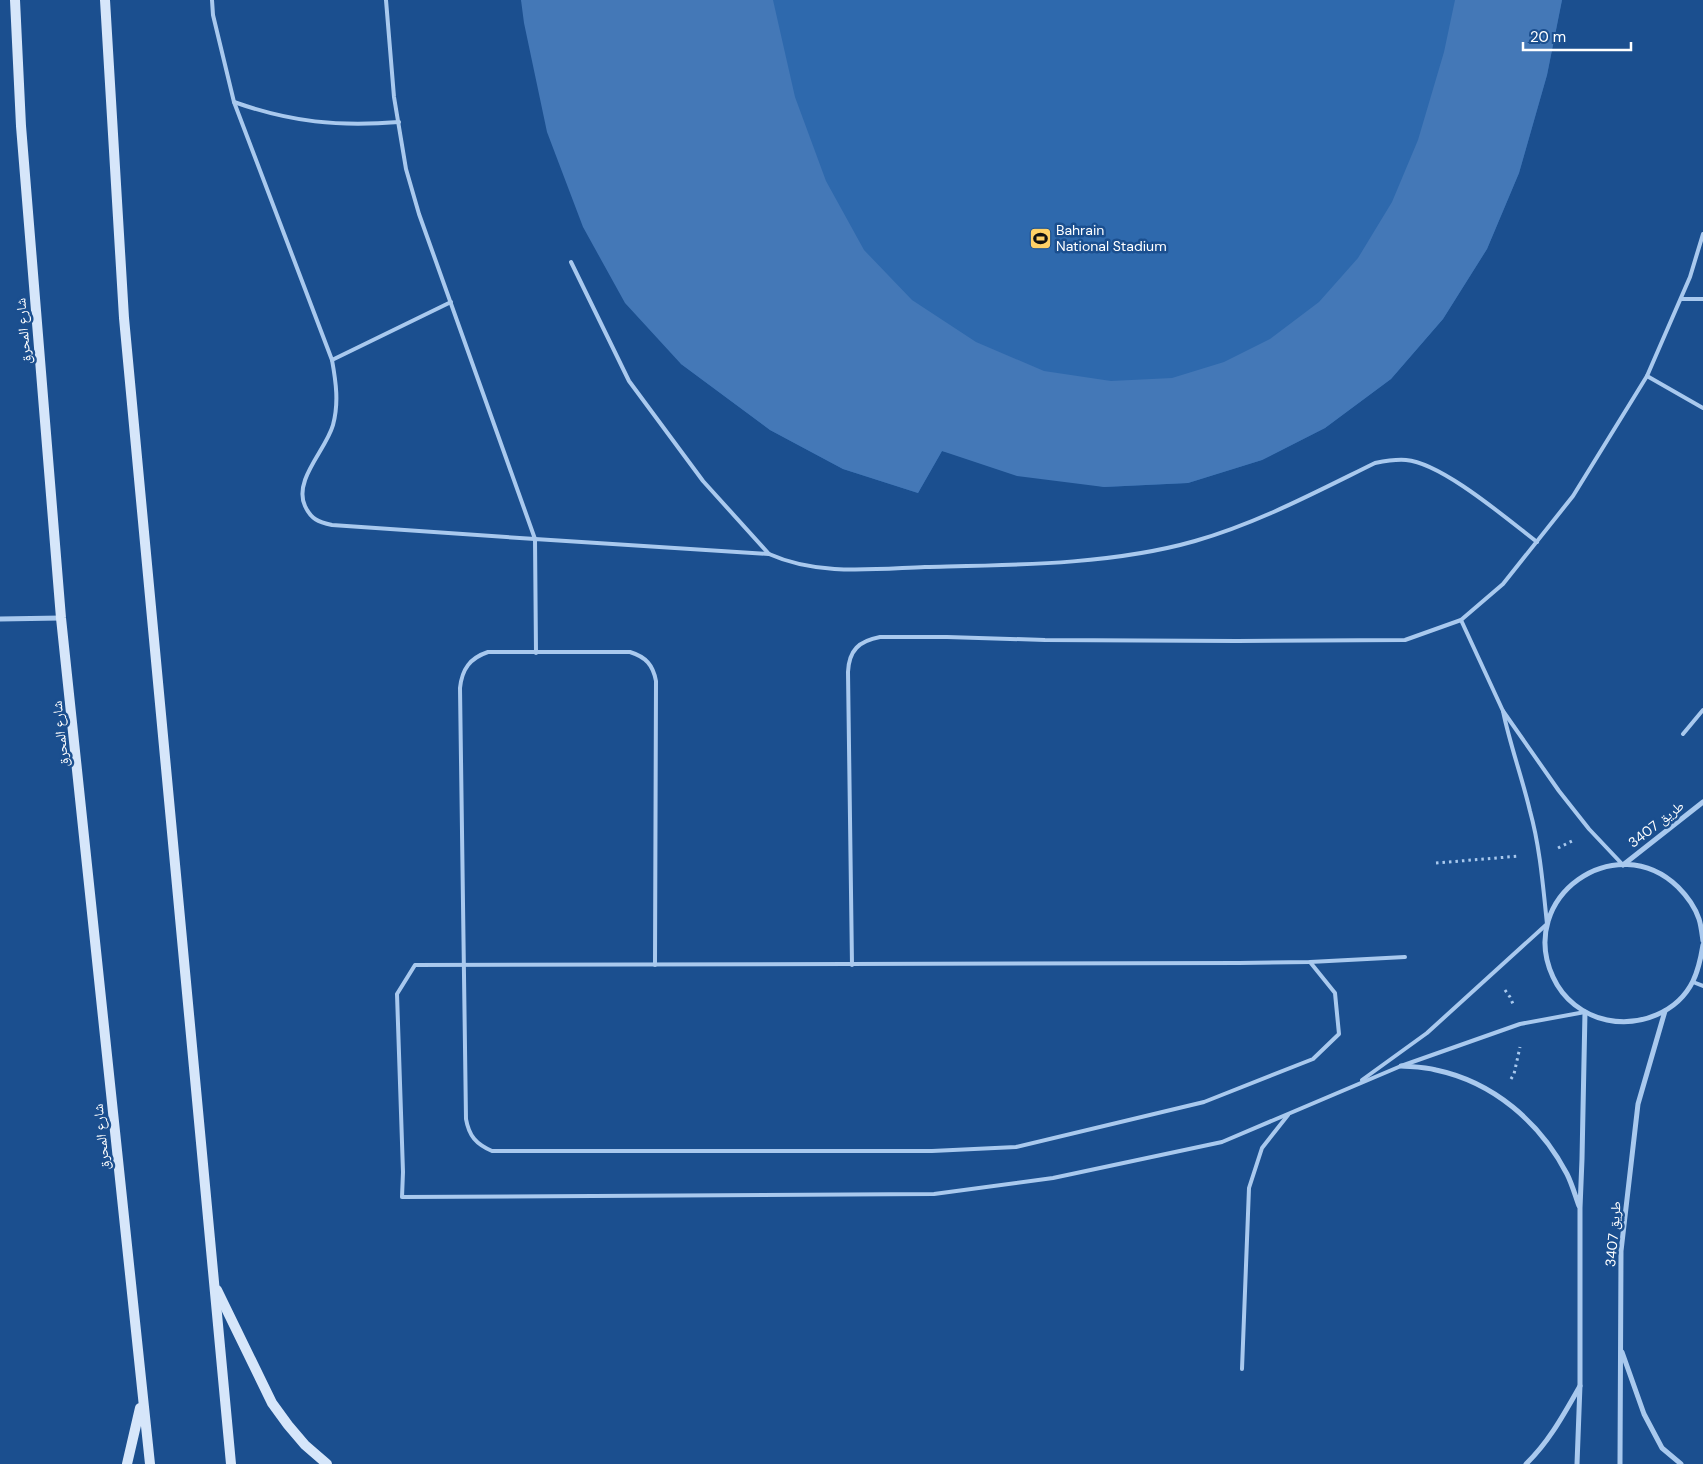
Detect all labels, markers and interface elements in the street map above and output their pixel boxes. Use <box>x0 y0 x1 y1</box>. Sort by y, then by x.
scale bar <box>1523 20 1630 52</box>
text: 20 m <box>1530 27 1566 47</box>
place label: Bahrain National Stadium <box>1056 221 1167 255</box>
sports icon: Bahrain National Stadium <box>1028 226 1052 250</box>
street label: شارع المحرق <box>11 297 36 365</box>
street label: شارع المحرق <box>48 700 73 768</box>
street label: طريق 3407 <box>1624 797 1688 852</box>
street label: شارع المحرق <box>89 1103 114 1171</box>
street label: طريق 3407 <box>1601 1200 1626 1268</box>

